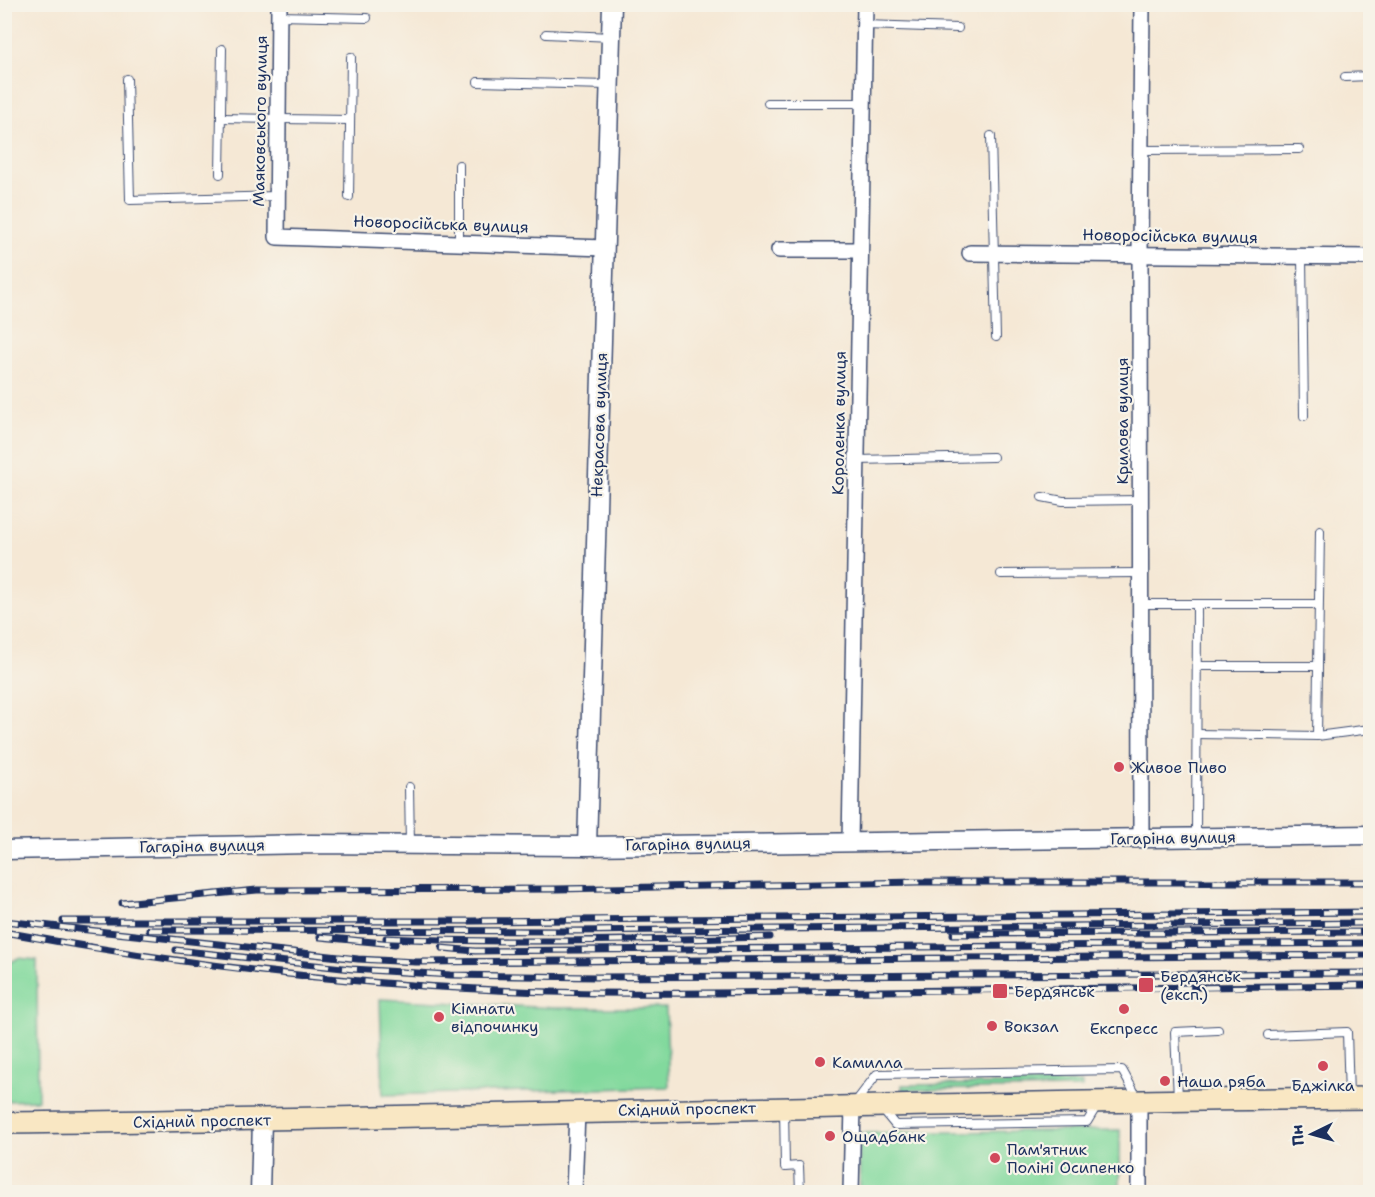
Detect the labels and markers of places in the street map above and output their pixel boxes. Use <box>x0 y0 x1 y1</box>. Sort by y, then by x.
place label: Живое Пиво <box>1131 757 1227 778</box>
marker: Живое Пиво <box>1112 760 1126 774</box>
place label: Бердянськ (експ.) <box>1160 966 1241 1005</box>
marker: Бердянськ (експ.) <box>1137 976 1155 994</box>
place label: Бердянськ <box>1014 981 1095 1002</box>
marker: Бердянськ <box>991 982 1009 1000</box>
place label: Кімнати відпочинку <box>451 998 538 1037</box>
marker: Експресс <box>1117 1002 1131 1016</box>
marker: Кімнати відпочинку <box>432 1010 446 1024</box>
place label: Вокзал <box>1004 1016 1059 1037</box>
place label: Експресс <box>1090 1018 1158 1039</box>
marker: Вокзал <box>985 1019 999 1033</box>
place label: Камилла <box>832 1052 903 1073</box>
marker: Камилла <box>813 1055 827 1069</box>
marker: Бджілка <box>1316 1059 1330 1073</box>
place label: Наша ряба <box>1177 1071 1265 1092</box>
marker: Наша ряба <box>1158 1074 1172 1088</box>
place label: Бджілка <box>1291 1075 1355 1096</box>
place label: Ощадбанк <box>842 1126 926 1147</box>
marker: Ощадбанк <box>823 1129 837 1143</box>
place label: Пам'ятник Поліні Осипенко <box>1007 1139 1134 1178</box>
marker: Пам'ятник Поліні Осипенко <box>988 1151 1002 1165</box>

